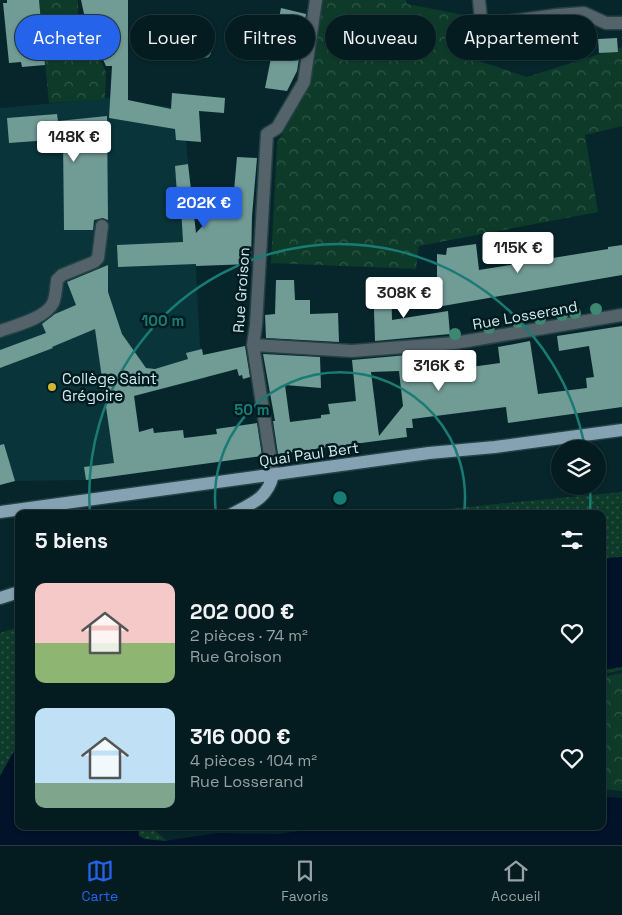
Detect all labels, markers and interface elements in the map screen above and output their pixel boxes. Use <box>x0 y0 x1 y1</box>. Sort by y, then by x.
chip: Acheter <box>15 15 120 60</box>
chip: Louer <box>130 15 215 60</box>
chip: Filtres <box>225 15 315 60</box>
chip: Nouveau <box>325 15 436 60</box>
chip: Appartement <box>446 15 597 60</box>
pin: 148K € <box>33 120 115 163</box>
text: 148K € <box>48 126 100 147</box>
pin: 202K € <box>163 186 245 229</box>
text: 202K € <box>177 192 231 213</box>
pin: 115K € <box>477 232 559 274</box>
text: 115K € <box>494 237 543 258</box>
street label: Rue Groison <box>229 246 253 334</box>
pin: 308K € <box>363 276 445 319</box>
text: 308K € <box>377 282 431 303</box>
street label: Rue Losserand <box>471 296 579 334</box>
text: 100 m <box>142 311 184 330</box>
pin: 316K € <box>398 350 480 392</box>
text: 316K € <box>413 355 465 376</box>
place label: Collège Saint Grégoire <box>62 369 157 405</box>
marker: Collège Saint Grégoire <box>46 381 58 393</box>
text: 50 m <box>234 400 270 419</box>
street label: Quai Paul Bert <box>258 438 360 470</box>
map controls <box>551 440 606 495</box>
button: layers <box>551 440 606 495</box>
centre of rings <box>331 489 349 507</box>
icon: filters <box>558 526 586 554</box>
text: 5 biens <box>35 527 108 554</box>
text: 202 000 € <box>190 598 294 625</box>
icon: home <box>75 603 135 663</box>
icon: heart <box>558 619 586 647</box>
text: 2 pièces · 74 m² <box>190 625 308 646</box>
text: Rue Groison <box>190 646 282 667</box>
text: 316 000 € <box>190 723 291 750</box>
icon: home <box>75 728 135 788</box>
icon: heart <box>558 744 586 772</box>
text: 4 pièces · 104 m² <box>190 750 317 771</box>
text: Rue Losserand <box>190 771 303 792</box>
tab: Carte <box>81 857 118 905</box>
tab: Favoris <box>281 857 328 905</box>
tab: Accueil <box>491 857 541 905</box>

